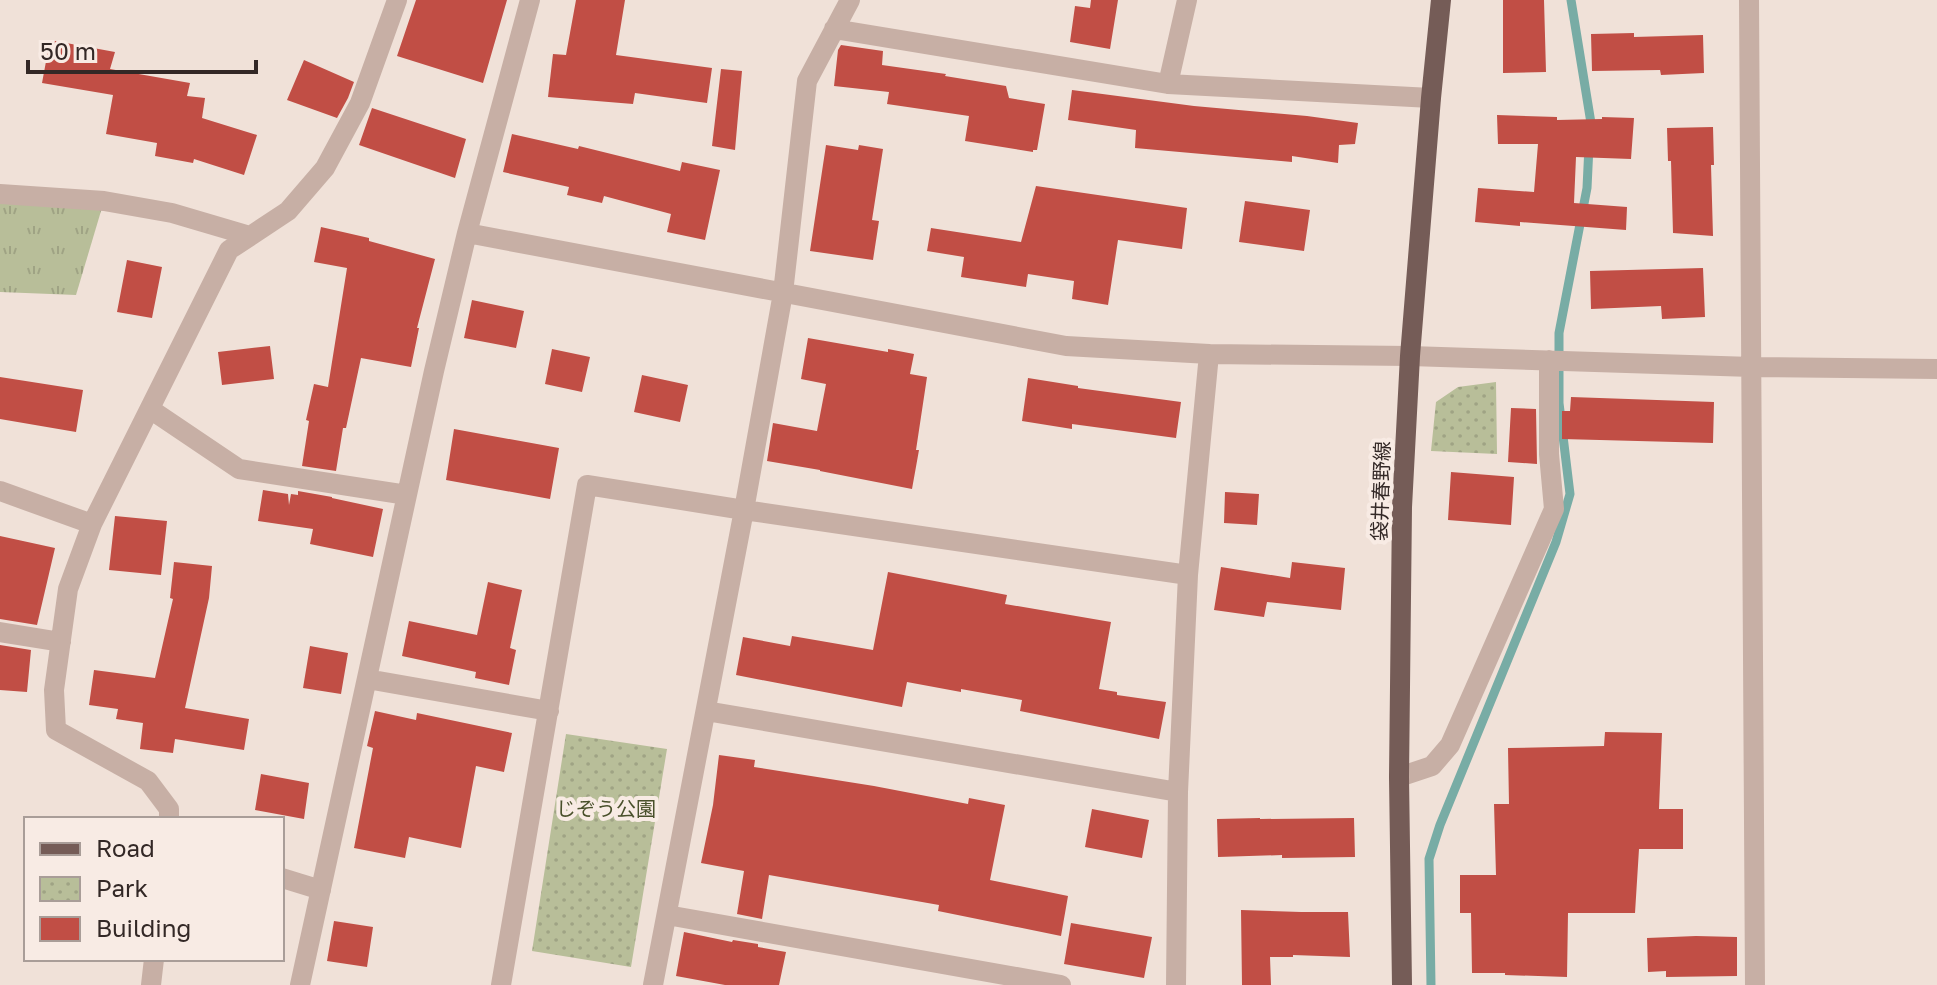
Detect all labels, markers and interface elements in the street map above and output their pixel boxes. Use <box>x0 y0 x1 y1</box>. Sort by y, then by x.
scale bar <box>28 24 256 74</box>
text: 50 m <box>40 36 96 65</box>
street label: 袋井春野線 <box>1366 441 1394 541</box>
park label: じぞう公園 <box>556 796 656 820</box>
legend <box>24 817 284 961</box>
text: Road <box>96 833 155 862</box>
text: Park <box>96 873 148 902</box>
text: Building <box>96 913 191 942</box>

